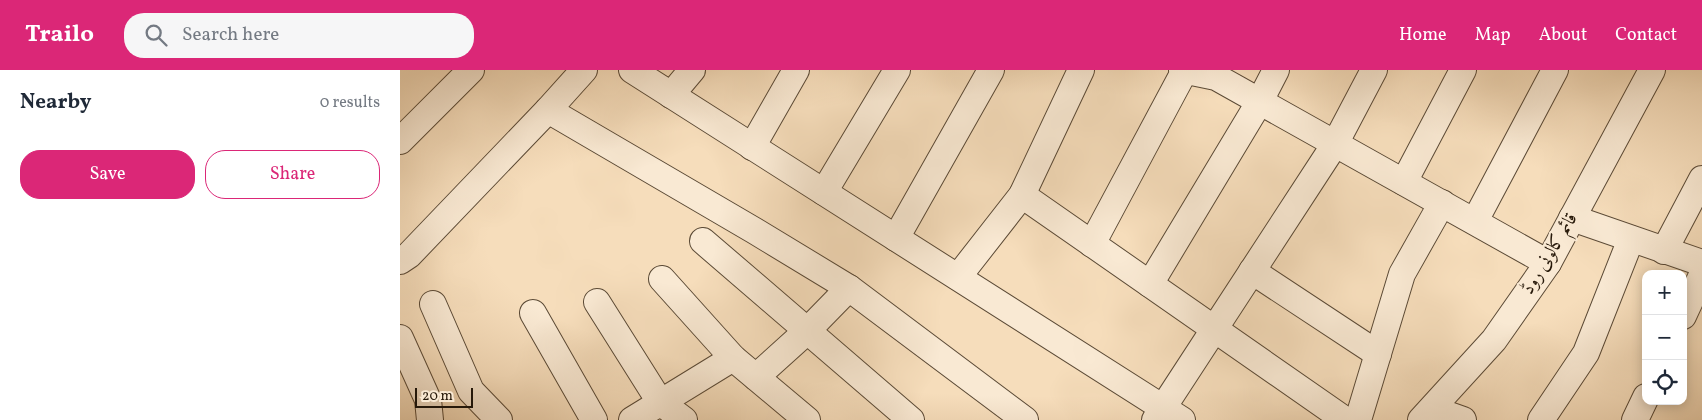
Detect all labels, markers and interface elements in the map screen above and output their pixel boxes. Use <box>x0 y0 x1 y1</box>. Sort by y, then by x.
search box <box>124 13 474 58</box>
text: Trailo <box>25 18 94 52</box>
icon: search <box>142 21 170 49</box>
text: Search here <box>182 22 279 48</box>
text: Home <box>1399 23 1447 48</box>
text: Map <box>1475 23 1511 48</box>
text: About <box>1539 23 1587 48</box>
text: Contact <box>1615 23 1677 48</box>
text: Nearby <box>20 88 91 117</box>
text: 0 results <box>320 92 380 114</box>
button: Save <box>20 150 195 199</box>
button: Share <box>205 150 380 199</box>
street label: قائم کالونی روڈ <box>1515 208 1586 301</box>
map controls <box>1642 270 1687 405</box>
button: + <box>1642 270 1687 315</box>
button: − <box>1642 315 1687 360</box>
button: locate <box>1642 360 1687 405</box>
scale bar <box>415 385 472 408</box>
text: 20 m <box>422 387 453 406</box>

